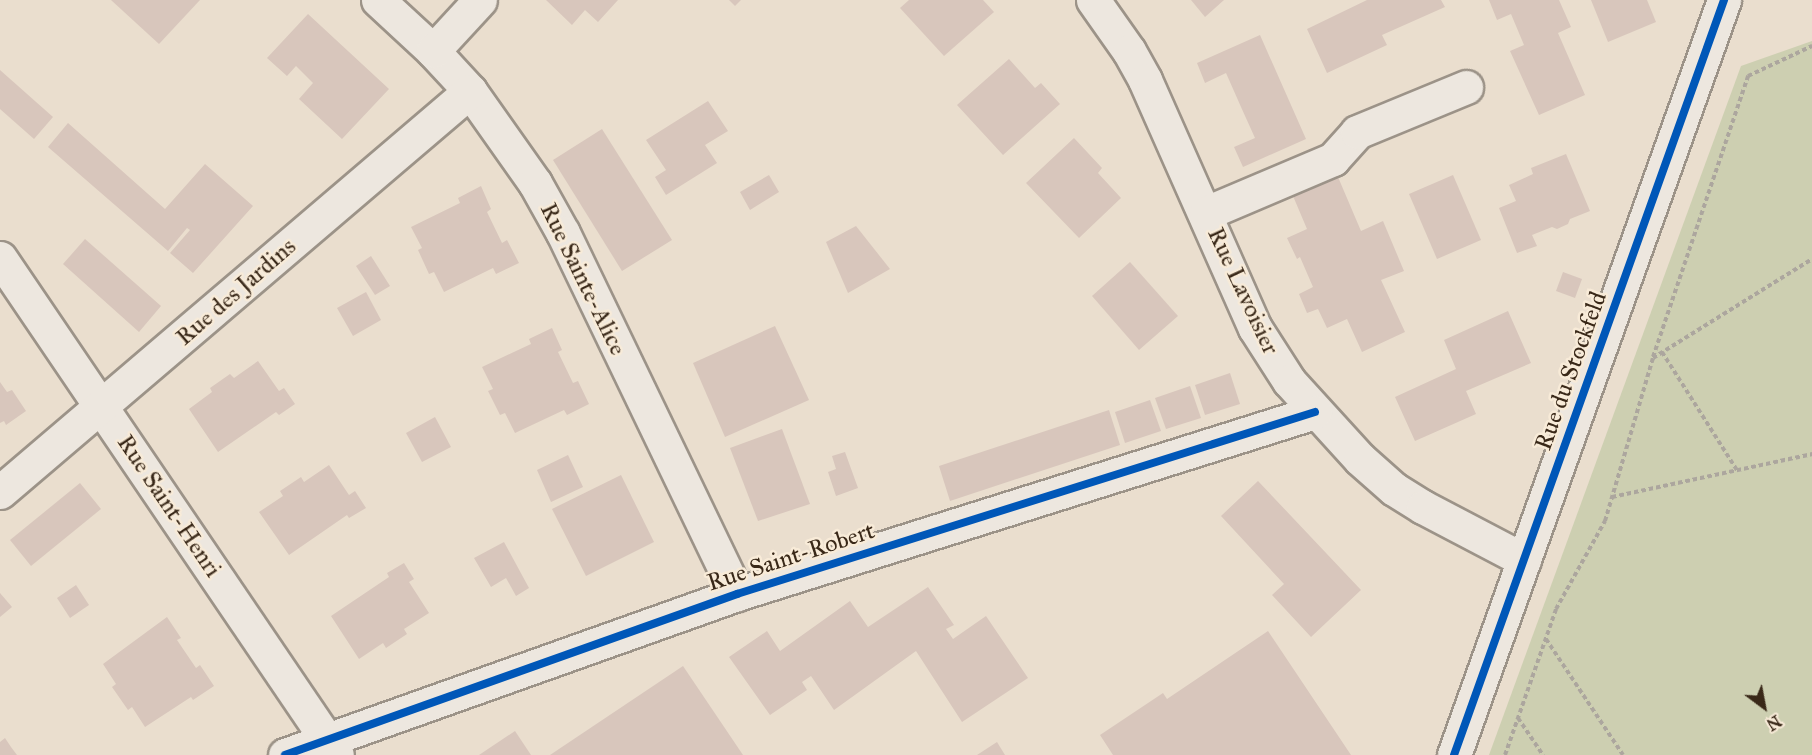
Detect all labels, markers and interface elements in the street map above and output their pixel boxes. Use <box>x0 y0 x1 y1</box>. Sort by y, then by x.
street label: Rue Sainte-Alice <box>534 198 632 360</box>
street label: Rue Lavoisier <box>1201 223 1285 359</box>
street label: Rue des Jardins <box>170 232 302 352</box>
street label: Rue du Stockfeld <box>1529 288 1613 454</box>
street label: Rue Saint-Henri <box>111 429 227 583</box>
street label: Rue Saint-Robert <box>704 516 878 598</box>
north arrow <box>1734 677 1794 737</box>
text: N <box>1763 711 1785 734</box>

